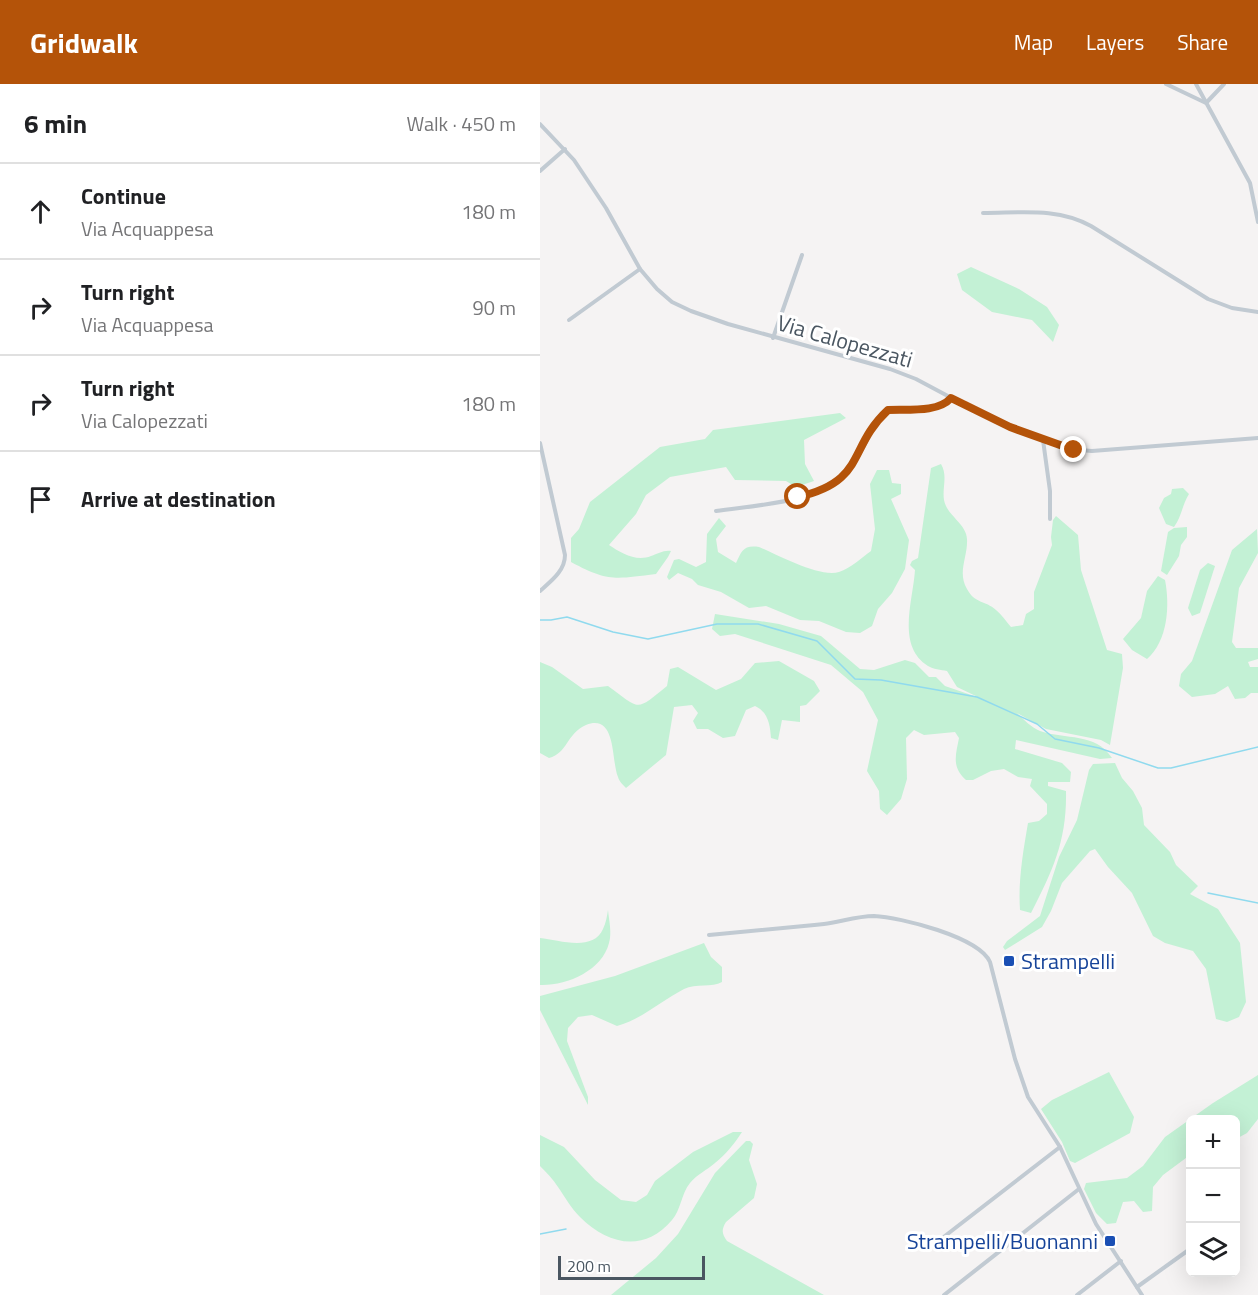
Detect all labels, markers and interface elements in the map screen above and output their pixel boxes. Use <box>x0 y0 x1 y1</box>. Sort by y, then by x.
text: Gridwalk <box>30 21 138 64</box>
text: Map <box>1014 26 1053 58</box>
text: Layers <box>1086 26 1144 58</box>
text: Share <box>1177 26 1228 58</box>
text: 6 min <box>24 104 87 143</box>
text: Walk · 450 m <box>407 108 516 139</box>
text: Continue <box>81 179 166 213</box>
icon: ahead <box>24 195 57 228</box>
text: 180 m <box>461 196 516 227</box>
text: Via Acquappesa <box>81 213 214 244</box>
text: Turn right <box>81 275 175 309</box>
icon: right <box>24 291 57 324</box>
text: 90 m <box>472 292 516 323</box>
street label: Via Calopezzati <box>773 305 917 377</box>
text: Via Acquappesa <box>81 309 214 340</box>
text: Turn right <box>81 371 175 405</box>
icon: right <box>24 387 57 420</box>
text: 180 m <box>461 388 516 419</box>
text: Via Calopezzati <box>81 405 208 436</box>
route end <box>1060 436 1086 462</box>
text: Arrive at destination <box>81 482 276 516</box>
icon: arrive <box>24 483 57 516</box>
route start <box>784 483 810 509</box>
place label: Strampelli <box>1021 944 1115 978</box>
marker: Strampelli <box>1002 954 1016 968</box>
map controls <box>1186 1115 1240 1277</box>
button: + <box>1186 1115 1240 1169</box>
button: − <box>1186 1169 1240 1223</box>
button: layers <box>1186 1223 1240 1277</box>
place label: Strampelli/Buonanni <box>907 1224 1098 1258</box>
marker: Strampelli/Buonanni <box>1103 1234 1117 1248</box>
scale bar <box>558 1253 705 1280</box>
text: 200 m <box>567 1254 611 1278</box>

